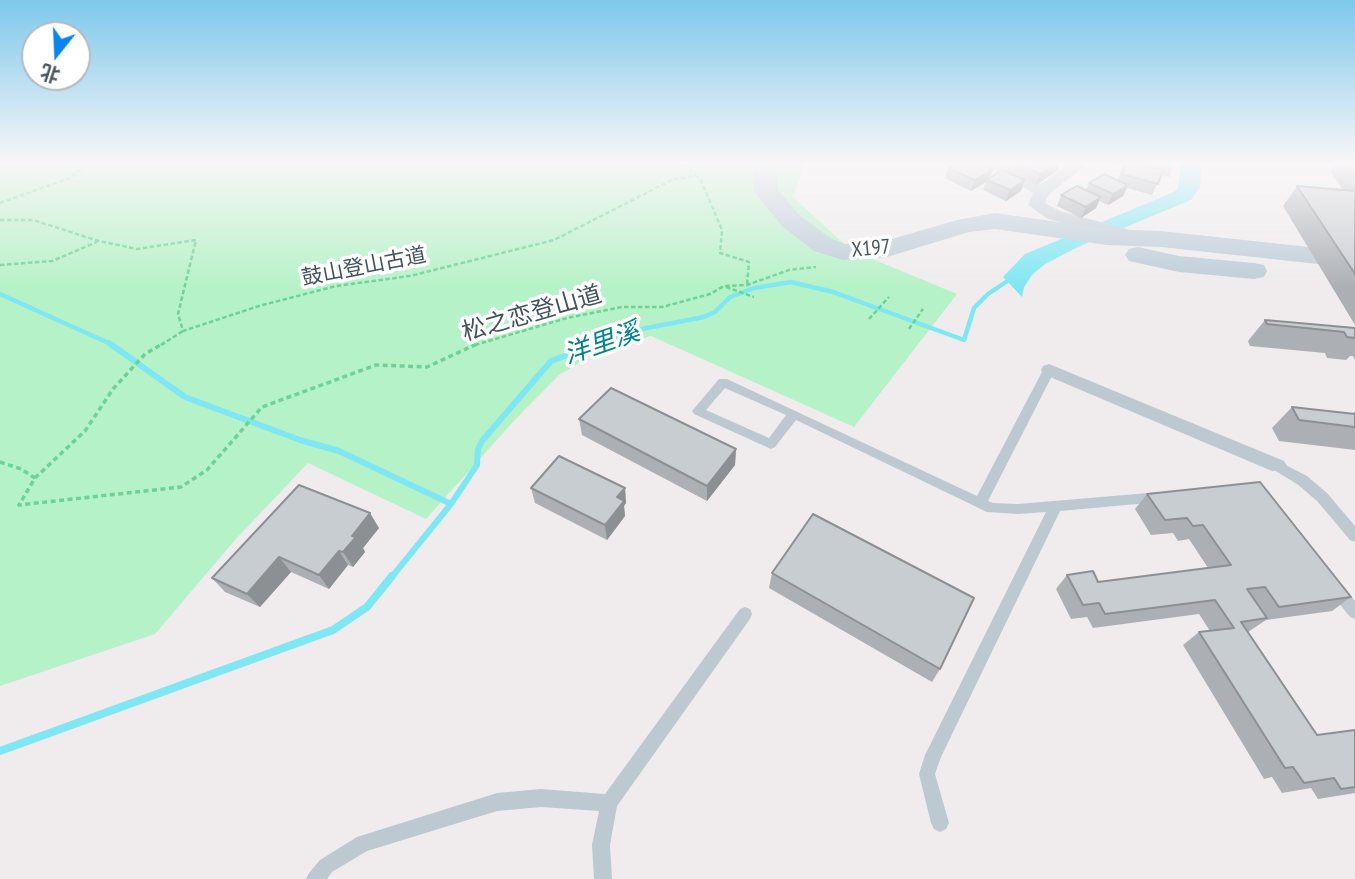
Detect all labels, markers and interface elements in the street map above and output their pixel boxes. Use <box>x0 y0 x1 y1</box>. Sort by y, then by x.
north arrow <box>21 21 91 91</box>
text: 北 <box>37 60 63 88</box>
street label: X197 <box>851 235 891 263</box>
street label: 鼓山登山古道 <box>300 243 428 291</box>
street label: 松之恋登山道 <box>459 280 605 348</box>
water label: 洋里溪 <box>560 317 644 371</box>

